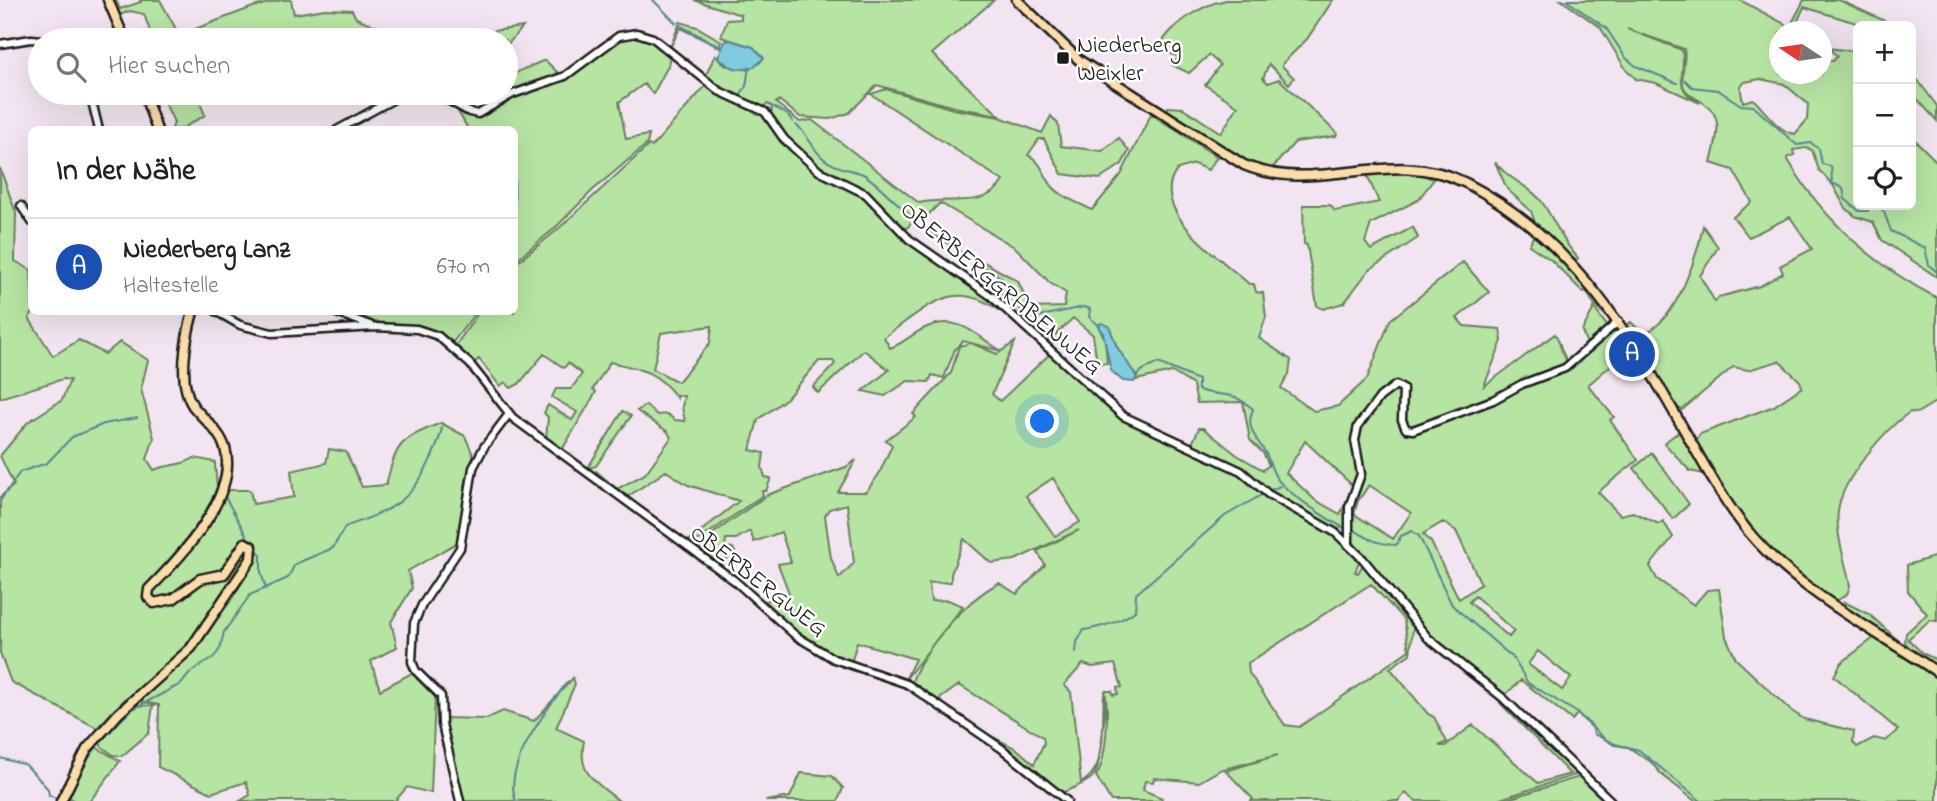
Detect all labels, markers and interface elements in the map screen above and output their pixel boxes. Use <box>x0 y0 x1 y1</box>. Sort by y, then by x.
north arrow <box>1769 21 1832 84</box>
map controls <box>1853 21 1916 210</box>
button: + <box>1853 21 1916 84</box>
search box <box>28 28 518 105</box>
place label: Niederberg Weixler <box>1077 29 1182 92</box>
icon: search <box>52 48 90 86</box>
text: Hier suchen <box>108 48 230 86</box>
marker: Niederberg Weixler <box>1055 50 1071 66</box>
button: − <box>1853 84 1916 147</box>
button: locate <box>1853 147 1916 210</box>
text: In der Nähe <box>56 150 196 194</box>
street label: OBERBERGGRABENWEG <box>892 194 1109 384</box>
text: Niederberg Lanz <box>123 232 290 270</box>
text: A <box>72 251 86 284</box>
text: 670 m <box>437 251 490 284</box>
text: Haltestelle <box>123 270 218 303</box>
pin: A <box>1609 328 1655 380</box>
your location <box>1025 404 1059 438</box>
street label: OBERBERGWEG <box>681 517 833 647</box>

